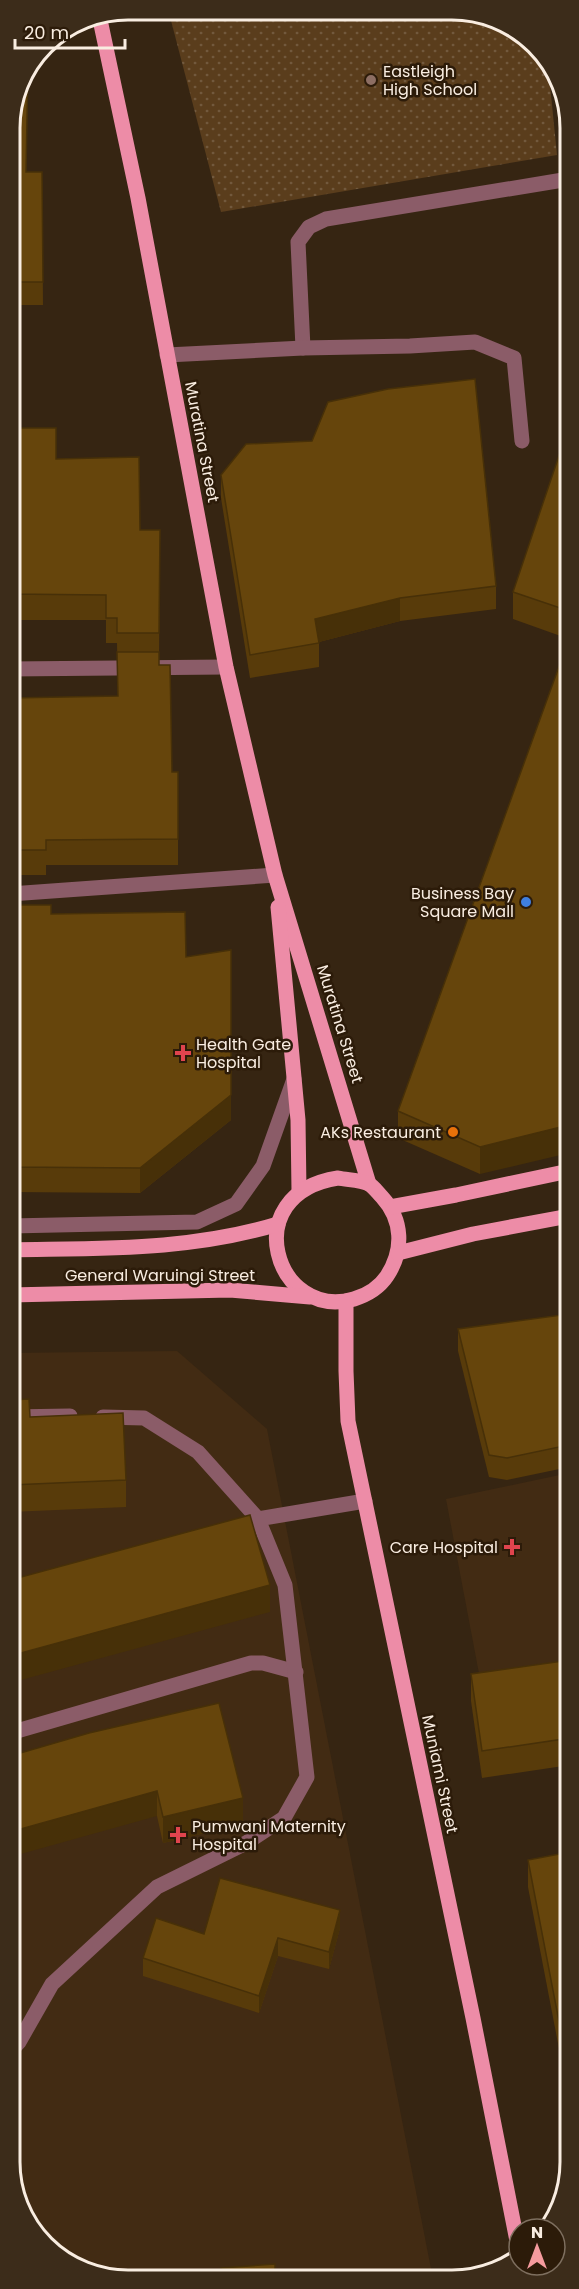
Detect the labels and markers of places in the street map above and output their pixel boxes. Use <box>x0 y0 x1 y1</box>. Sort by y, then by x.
place label: Eastleigh High School <box>383 60 477 101</box>
marker: Eastleigh High School <box>364 73 378 87</box>
place label: Business Bay Square Mall <box>411 882 514 923</box>
marker: Business Bay Square Mall <box>519 895 533 909</box>
place label: Health Gate Hospital <box>196 1033 291 1074</box>
marker: Health Gate Hospital <box>174 1044 192 1062</box>
place label: AKs Restaurant <box>320 1121 441 1144</box>
marker: AKs Restaurant <box>446 1125 460 1139</box>
place label: Care Hospital <box>390 1536 498 1559</box>
marker: Care Hospital <box>503 1538 521 1556</box>
place label: Pumwani Maternity Hospital <box>192 1815 346 1856</box>
marker: Pumwani Maternity Hospital <box>169 1826 187 1844</box>

